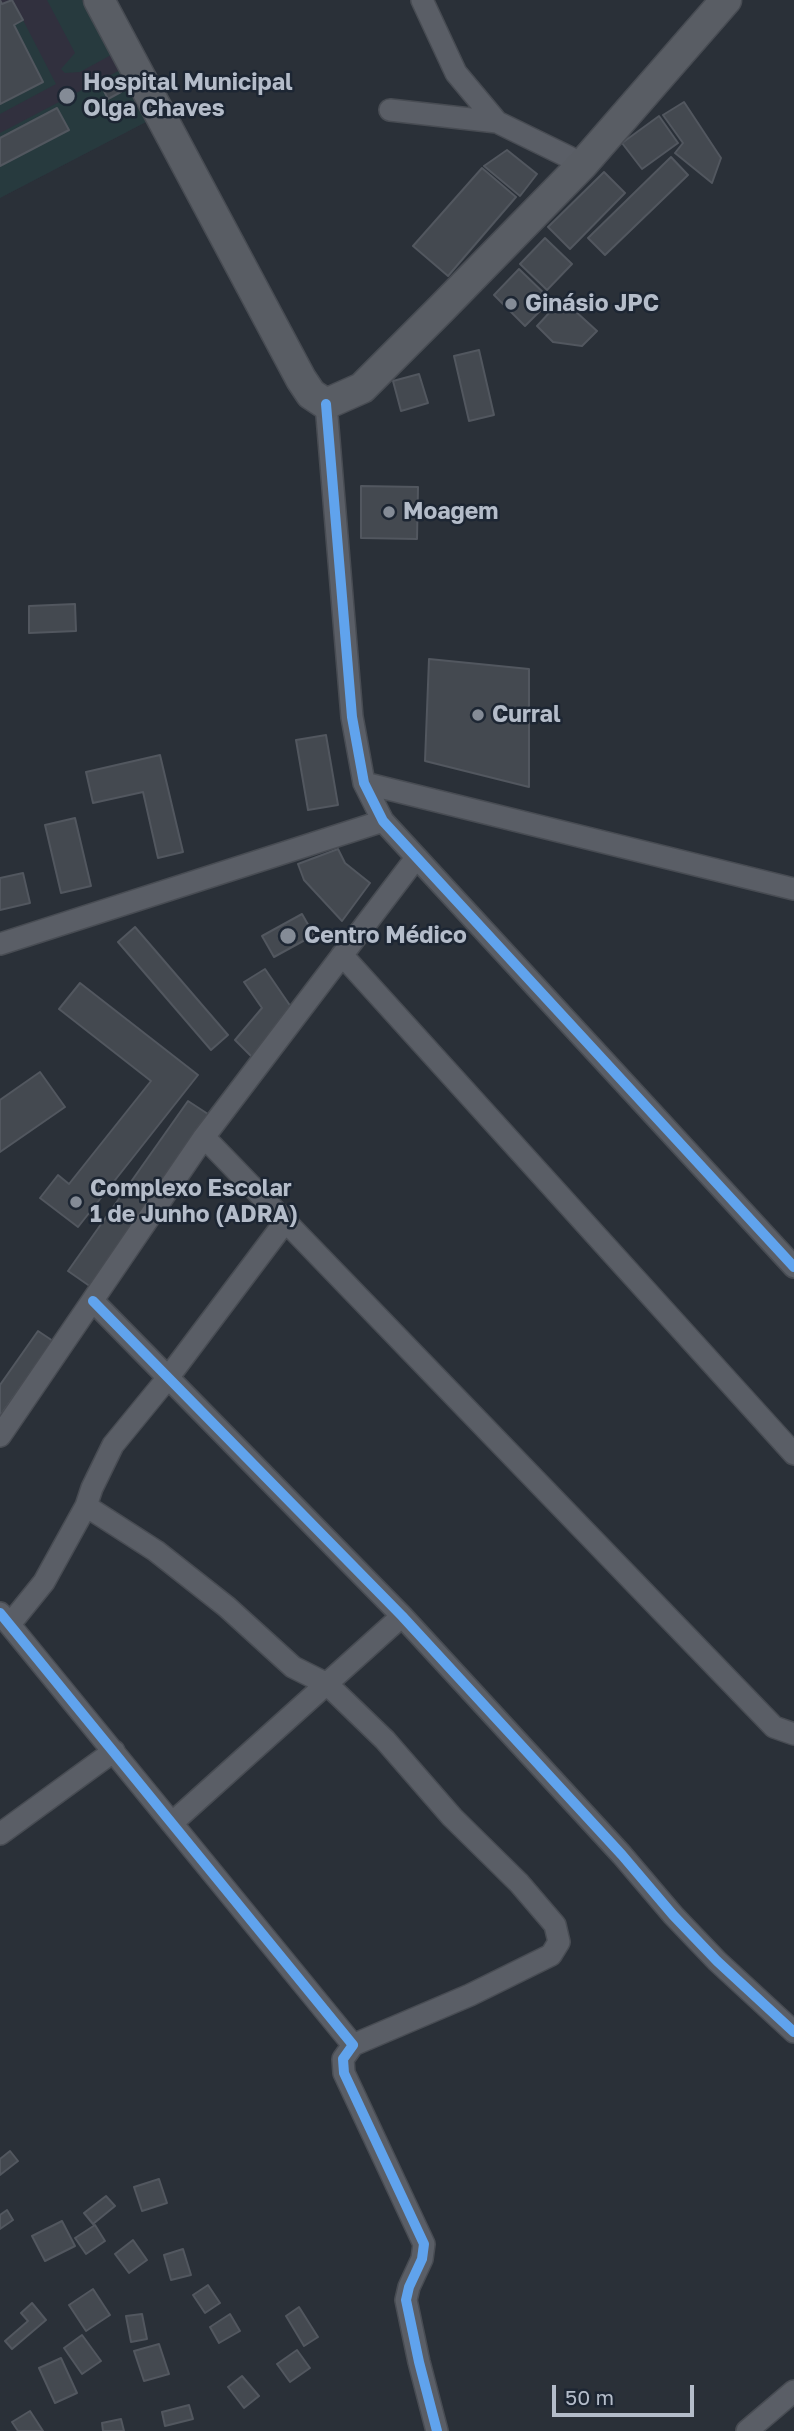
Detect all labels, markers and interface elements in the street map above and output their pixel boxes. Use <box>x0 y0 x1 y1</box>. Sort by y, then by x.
place label: Hospital Municipal Olga Chaves <box>83 69 293 123</box>
marker: Hospital Municipal Olga Chaves <box>57 86 77 106</box>
place label: Ginásio JPC <box>525 290 659 318</box>
marker: Ginásio JPC <box>503 296 519 312</box>
place label: Moagem <box>403 498 498 526</box>
marker: Moagem <box>381 504 397 520</box>
place label: Curral <box>492 701 561 729</box>
marker: Curral <box>470 707 486 723</box>
place label: Centro Médico <box>304 922 467 950</box>
marker: Centro Médico <box>278 926 298 946</box>
place label: Complexo Escolar 1 de Junho (ADRA) <box>90 1175 298 1229</box>
marker: Complexo Escolar 1 de Junho (ADRA) <box>68 1194 84 1210</box>
scale bar <box>556 2372 698 2416</box>
text: 50 m <box>565 2384 614 2410</box>

